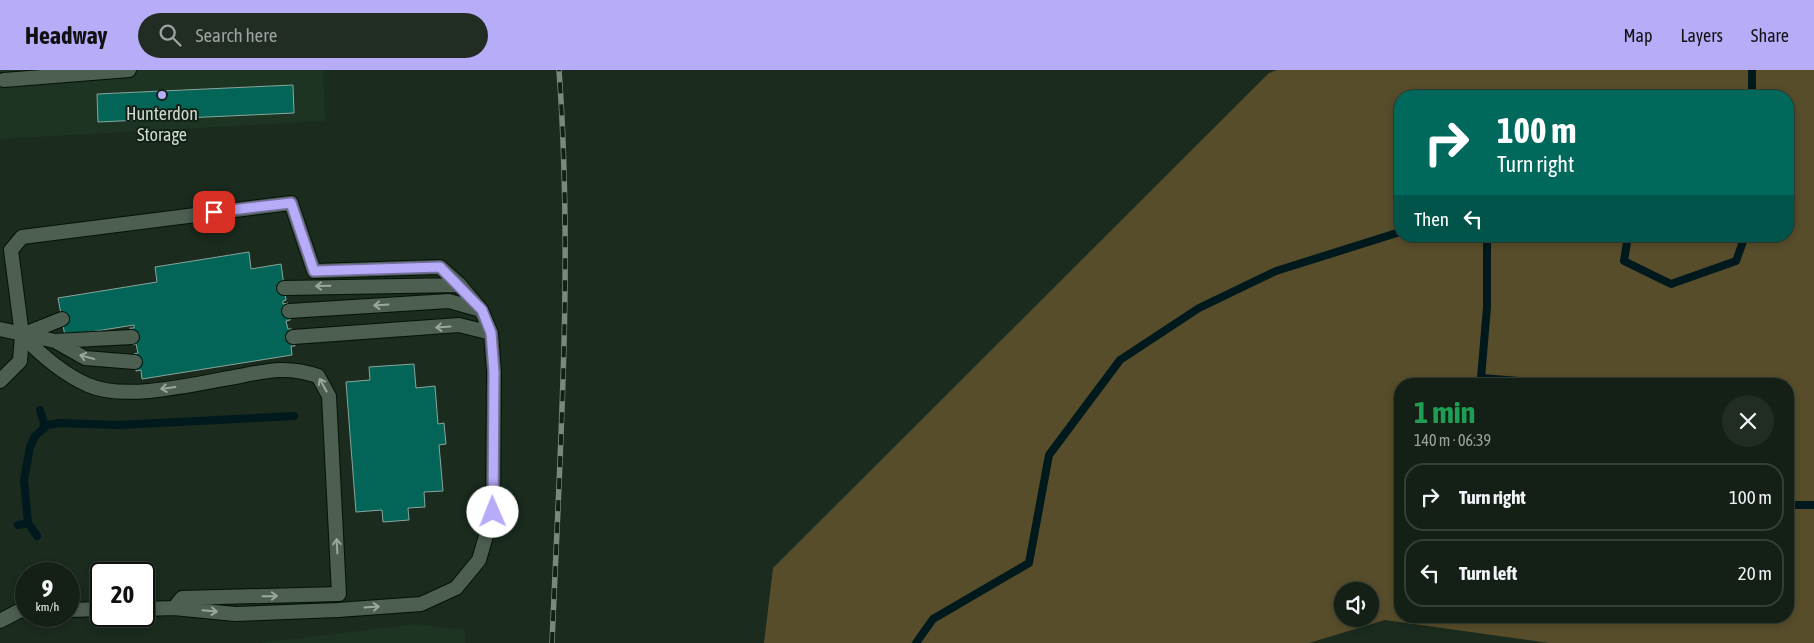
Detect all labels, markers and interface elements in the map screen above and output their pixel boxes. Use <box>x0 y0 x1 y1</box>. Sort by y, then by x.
search box <box>138 13 488 58</box>
icon: search <box>156 21 184 49</box>
text: Headway <box>25 22 108 49</box>
text: Search here <box>196 24 277 46</box>
text: Map <box>1623 25 1652 46</box>
text: Layers <box>1680 25 1723 46</box>
text: Share <box>1751 25 1789 46</box>
marker: Hunterdon Storage <box>156 89 168 101</box>
place label: Hunterdon Storage <box>126 103 198 145</box>
icon: right <box>1414 110 1479 175</box>
text: 100 m <box>1497 110 1576 150</box>
text: Turn right <box>1497 151 1574 177</box>
pin <box>193 191 235 233</box>
icon: arrive <box>200 198 228 226</box>
icon: left <box>1459 205 1487 233</box>
text: Then <box>1414 208 1449 230</box>
one-way arrow <box>316 282 332 291</box>
one-way arrow <box>374 301 390 310</box>
one-way arrow <box>435 322 451 331</box>
one-way arrow <box>79 352 95 361</box>
one-way arrow <box>318 378 327 393</box>
one-way arrow <box>160 383 176 393</box>
text: 1 min <box>1414 395 1475 429</box>
button: close <box>1722 395 1774 447</box>
text: 140 m · 06:39 <box>1414 431 1491 449</box>
icon: right <box>1416 483 1444 511</box>
position arrow <box>466 485 518 537</box>
text: Turn right <box>1459 486 1526 508</box>
text: 100 m <box>1729 486 1772 508</box>
one-way arrow <box>332 538 341 554</box>
icon: left <box>1416 559 1444 587</box>
speed limit sign: 20 <box>90 562 155 627</box>
text: Turn left <box>1459 562 1517 584</box>
text: 20 m <box>1738 562 1772 584</box>
text: 9 <box>42 574 53 602</box>
map controls <box>1334 582 1379 627</box>
button: sound <box>1334 582 1379 627</box>
one-way arrow <box>262 591 278 601</box>
text: km/h <box>36 600 59 614</box>
one-way arrow <box>364 603 380 612</box>
one-way arrow <box>202 606 218 616</box>

